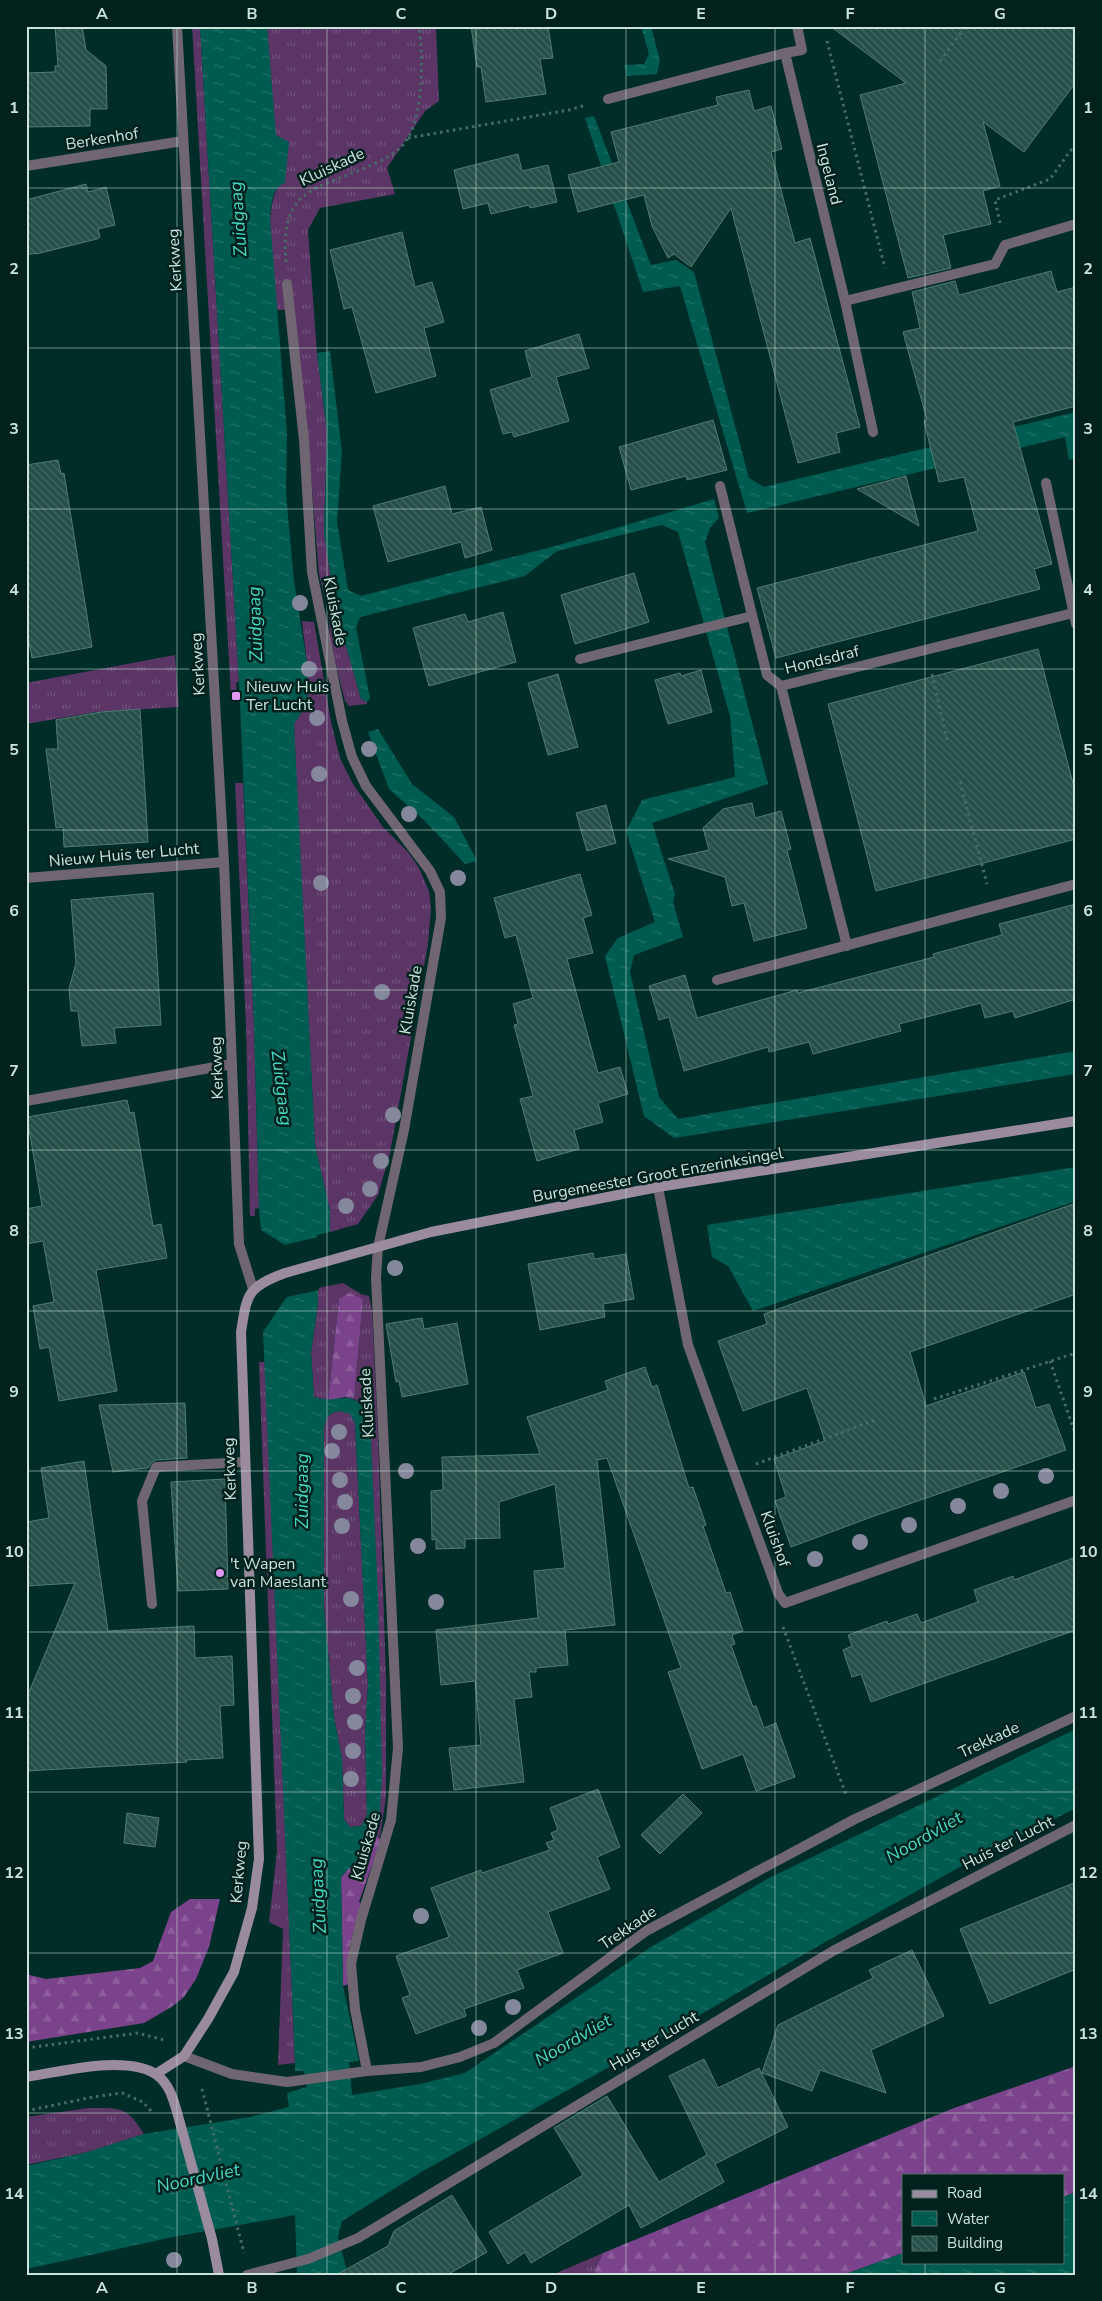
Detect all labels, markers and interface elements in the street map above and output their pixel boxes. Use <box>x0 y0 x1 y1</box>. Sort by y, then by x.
text: A <box>96 3 108 25</box>
text: B <box>246 3 258 25</box>
text: C <box>396 3 407 25</box>
text: D <box>545 3 557 25</box>
text: E <box>696 3 706 25</box>
text: F <box>846 3 855 25</box>
text: G <box>994 3 1006 25</box>
text: 1 <box>9 97 19 119</box>
text: 1 <box>1083 97 1093 119</box>
street label: Berkenhof <box>64 122 141 156</box>
street label: Ingeland <box>811 141 847 207</box>
street label: Kluiskade <box>296 142 368 192</box>
water label: Zuidgaag <box>223 181 253 257</box>
street label: Kerkweg <box>162 228 188 292</box>
text: 2 <box>9 258 19 280</box>
text: 2 <box>1083 258 1093 280</box>
text: 3 <box>9 418 19 440</box>
text: 3 <box>1083 418 1093 440</box>
street label: Kluiskade <box>318 575 352 647</box>
text: 4 <box>9 579 19 601</box>
text: 4 <box>1083 579 1093 601</box>
water label: Zuidgaag <box>242 586 268 662</box>
street label: Kerkweg <box>185 632 211 696</box>
street label: Hondsdraf <box>782 640 862 680</box>
place label: Nieuw Huis Ter Lucht <box>246 676 329 716</box>
marker: Nieuw Huis Ter Lucht <box>230 690 242 702</box>
text: 5 <box>9 739 19 761</box>
text: 5 <box>1083 739 1093 761</box>
street label: Nieuw Huis ter Lucht <box>48 837 200 873</box>
text: 6 <box>9 900 19 922</box>
text: 6 <box>1083 900 1093 922</box>
street label: Kluiskade <box>394 964 428 1036</box>
street label: Kerkweg <box>205 1036 229 1100</box>
water label: Zuidgaag <box>265 1049 299 1127</box>
text: 7 <box>9 1060 19 1082</box>
text: 7 <box>1083 1060 1093 1082</box>
street label: Burgemeester Groot Enzerinksingel <box>531 1142 785 1208</box>
text: 8 <box>9 1220 19 1242</box>
text: 8 <box>1083 1220 1093 1242</box>
street label: Kluiskade <box>354 1368 380 1438</box>
text: 9 <box>9 1381 19 1403</box>
text: 9 <box>1083 1381 1093 1403</box>
street label: Kerkweg <box>218 1437 242 1501</box>
water label: Zuidgaag <box>290 1453 314 1529</box>
street label: Kluishof <box>755 1508 796 1571</box>
text: 10 <box>4 1541 24 1563</box>
text: 10 <box>1078 1541 1098 1563</box>
place label: 't Wapen van Maeslant <box>230 1553 326 1593</box>
marker: 't Wapen van Maeslant <box>214 1567 226 1579</box>
text: 11 <box>4 1702 24 1724</box>
text: 11 <box>1078 1702 1098 1724</box>
street label: Trekkade <box>955 1716 1023 1764</box>
water label: Noordvliet <box>881 1805 967 1869</box>
street label: Kluiskade <box>346 1810 386 1882</box>
street label: Huis ter Lucht <box>958 1810 1058 1876</box>
street label: Kerkweg <box>225 1840 253 1904</box>
water label: Zuidgaag <box>304 1858 332 1934</box>
text: 12 <box>4 1862 24 1884</box>
text: 12 <box>1078 1862 1098 1884</box>
street label: Trekkade <box>595 1901 661 1955</box>
street label: Huis ter Lucht <box>605 2006 703 2076</box>
water label: Noordvliet <box>530 2008 616 2072</box>
text: 13 <box>4 2023 24 2045</box>
text: 13 <box>1078 2023 1098 2045</box>
water label: Noordvliet <box>154 2157 243 2199</box>
legend <box>902 2174 1064 2264</box>
text: 14 <box>4 2183 24 2205</box>
text: Road <box>947 2183 982 2203</box>
text: 14 <box>1078 2183 1098 2205</box>
text: Water <box>947 2209 990 2229</box>
text: Building <box>947 2233 1003 2253</box>
text: A <box>96 2277 108 2299</box>
text: B <box>246 2277 258 2299</box>
text: C <box>396 2277 407 2299</box>
text: D <box>545 2277 557 2299</box>
text: E <box>696 2277 706 2299</box>
text: F <box>846 2277 855 2299</box>
text: G <box>994 2277 1006 2299</box>

